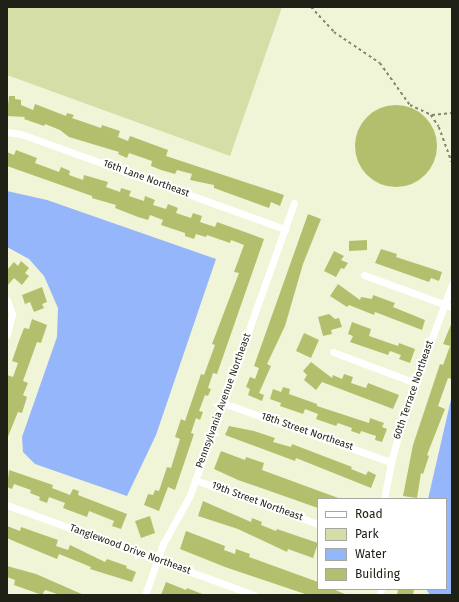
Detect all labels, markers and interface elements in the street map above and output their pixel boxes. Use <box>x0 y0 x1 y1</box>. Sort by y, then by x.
street label: 16th Lane Northeast <box>101 158 191 200</box>
street label: Pennsylvania Avenue Northeast <box>194 332 254 470</box>
street label: 60th Terrace Northeast <box>391 339 437 441</box>
street label: 18th Street Northeast <box>259 411 355 453</box>
street label: 19th Street Northeast <box>210 480 304 524</box>
legend <box>317 498 447 590</box>
text: Road <box>355 507 383 521</box>
street label: Tanglewood Drive Northeast <box>68 522 192 578</box>
text: Park <box>355 527 379 541</box>
text: Water <box>355 547 386 561</box>
text: Building <box>355 567 400 581</box>

